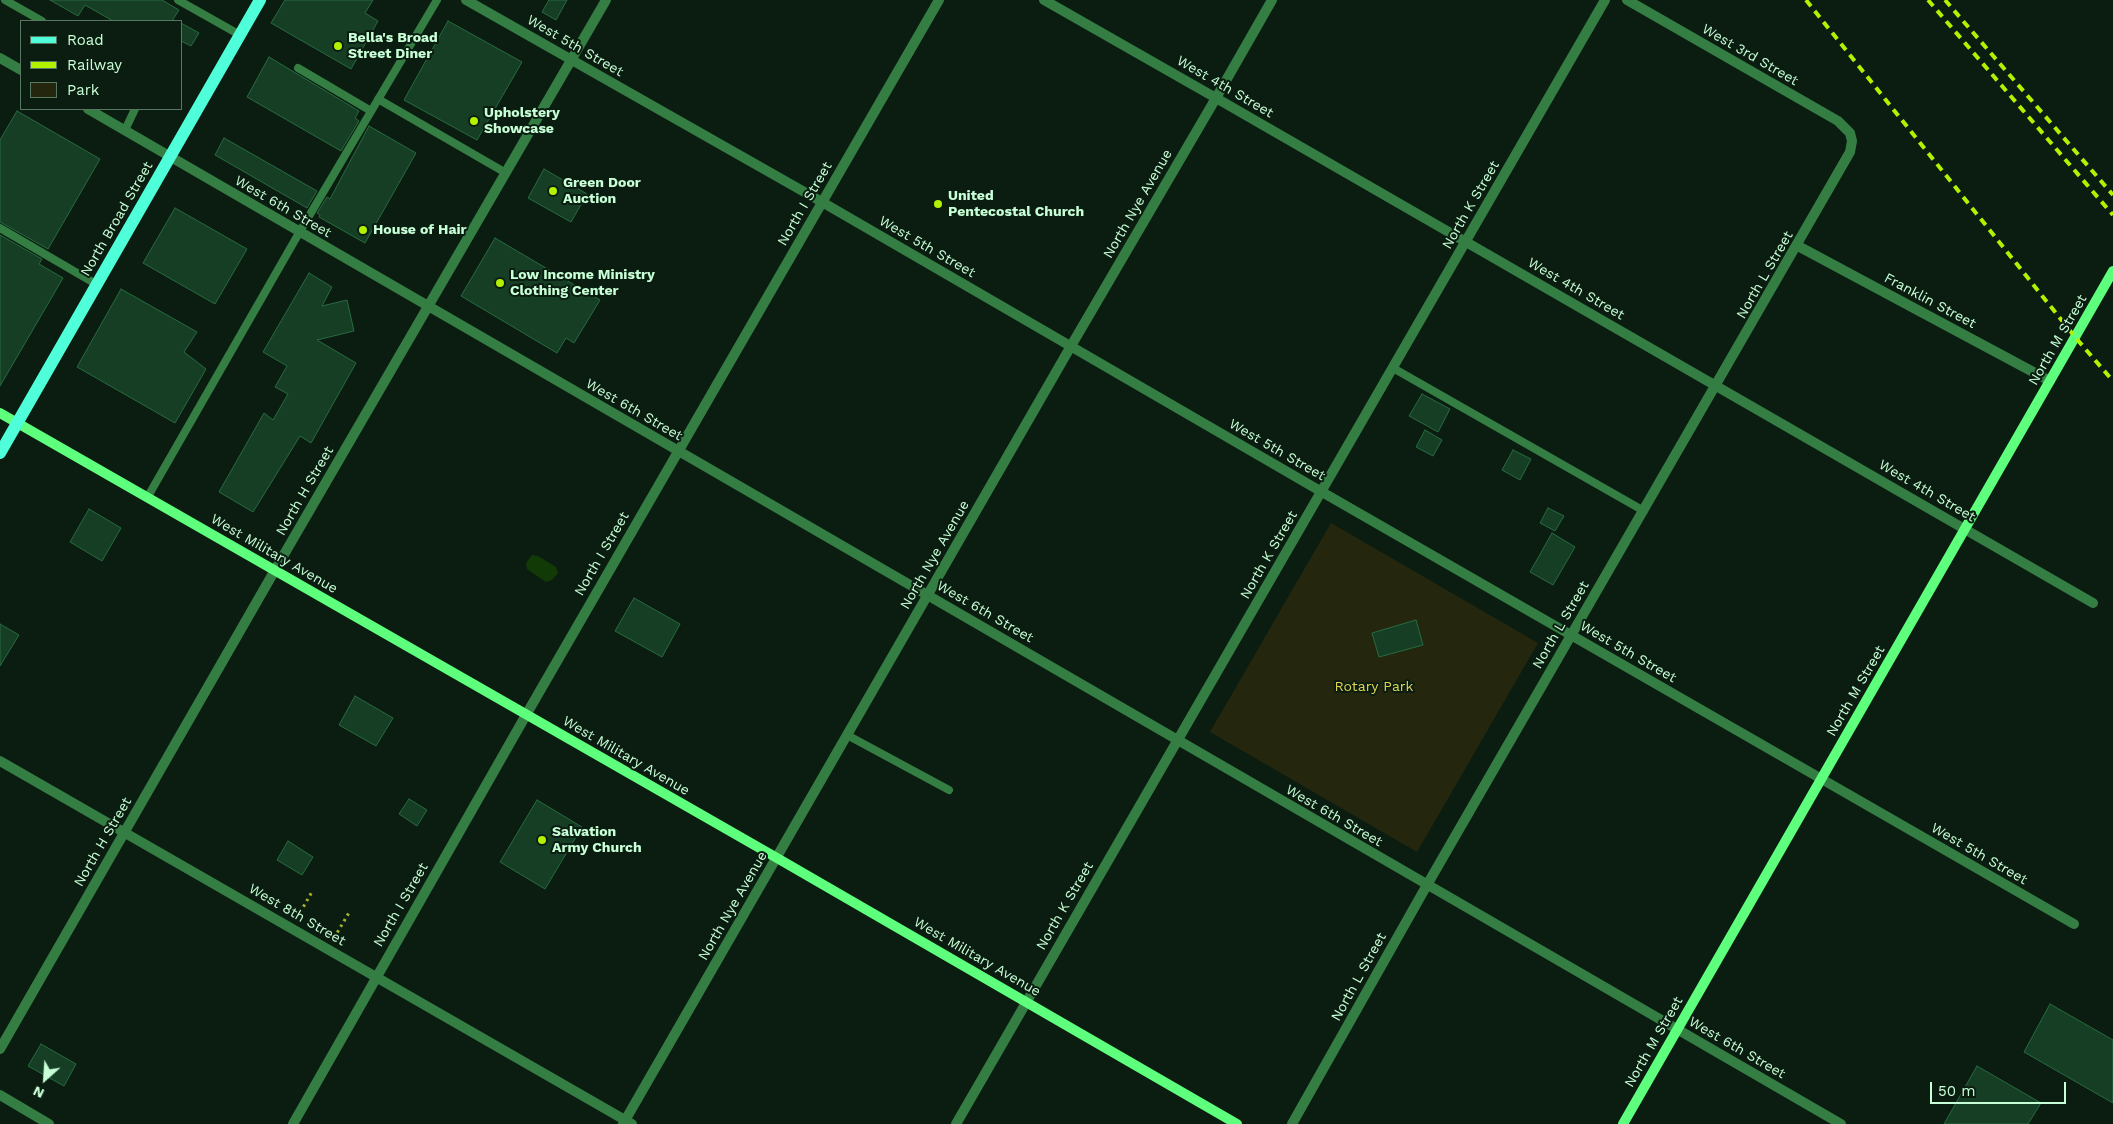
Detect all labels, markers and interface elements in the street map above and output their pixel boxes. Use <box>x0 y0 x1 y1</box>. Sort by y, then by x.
street label: West 5th Street <box>524 12 626 80</box>
legend <box>20 20 182 110</box>
street label: West 3rd Street <box>1699 21 1801 89</box>
place label: Bella's Broad Street Diner <box>348 30 438 62</box>
text: Road <box>67 31 104 49</box>
marker: Bella's Broad Street Diner <box>332 40 344 52</box>
street label: West 4th Street <box>1174 52 1276 122</box>
text: Railway <box>67 56 122 74</box>
text: Park <box>67 81 99 99</box>
place label: Upholstery Showcase <box>484 105 560 138</box>
marker: Upholstery Showcase <box>468 115 480 127</box>
street label: North Nye Avenue <box>1100 147 1176 261</box>
street label: North K Street <box>1439 158 1503 252</box>
street label: North Broad Street <box>77 159 157 279</box>
street label: North I Street <box>774 159 836 249</box>
street label: West 6th Street <box>232 172 334 242</box>
place label: Green Door Auction <box>563 175 641 208</box>
marker: Green Door Auction <box>547 185 559 197</box>
place label: United Pentecostal Church <box>948 188 1084 220</box>
marker: United Pentecostal Church <box>932 198 944 210</box>
street label: West 5th Street <box>876 213 978 281</box>
place label: House of Hair <box>373 222 467 238</box>
marker: House of Hair <box>357 224 369 236</box>
street label: North L Street <box>1733 228 1797 322</box>
street label: West 4th Street <box>1525 254 1627 324</box>
place label: Low Income Ministry Clothing Center <box>510 267 655 300</box>
street label: Franklin Street <box>1881 270 1979 332</box>
marker: Low Income Ministry Clothing Center <box>494 277 506 289</box>
street label: North M Street <box>2025 292 2091 388</box>
street label: West 6th Street <box>583 375 685 445</box>
street label: West 5th Street <box>1226 416 1328 484</box>
street label: North H Street <box>273 443 337 539</box>
street label: West 4th Street <box>1876 456 1978 526</box>
street label: North Nye Avenue <box>897 498 973 612</box>
street label: North K Street <box>1237 508 1301 602</box>
street label: North I Street <box>571 509 633 599</box>
street label: West Military Avenue <box>208 511 340 597</box>
street label: West 6th Street <box>934 577 1036 647</box>
street label: North L Street <box>1529 578 1593 672</box>
street label: West 5th Street <box>1577 618 1679 686</box>
street label: North M Street <box>1823 643 1889 739</box>
park label: Rotary Park <box>1335 679 1413 695</box>
street label: West Military Avenue <box>560 713 692 799</box>
street label: West 6th Street <box>1283 781 1385 851</box>
street label: North H Street <box>71 794 135 890</box>
street label: West 5th Street <box>1928 820 2030 888</box>
place label: Salvation Army Church <box>552 824 642 856</box>
marker: Salvation Army Church <box>536 834 548 846</box>
street label: North Nye Avenue <box>695 849 771 963</box>
street label: North K Street <box>1033 859 1097 953</box>
street label: North I Street <box>370 860 432 950</box>
street label: West 8th Street <box>246 880 348 950</box>
street label: West Military Avenue <box>911 914 1043 1000</box>
street label: North L Street <box>1328 930 1390 1024</box>
street label: North M Street <box>1621 994 1687 1090</box>
street label: West 6th Street <box>1686 1013 1788 1083</box>
north arrow <box>20 1054 70 1104</box>
scale bar <box>1933 1072 2069 1104</box>
text: 50 m <box>1938 1082 1975 1100</box>
text: N <box>30 1083 47 1102</box>

